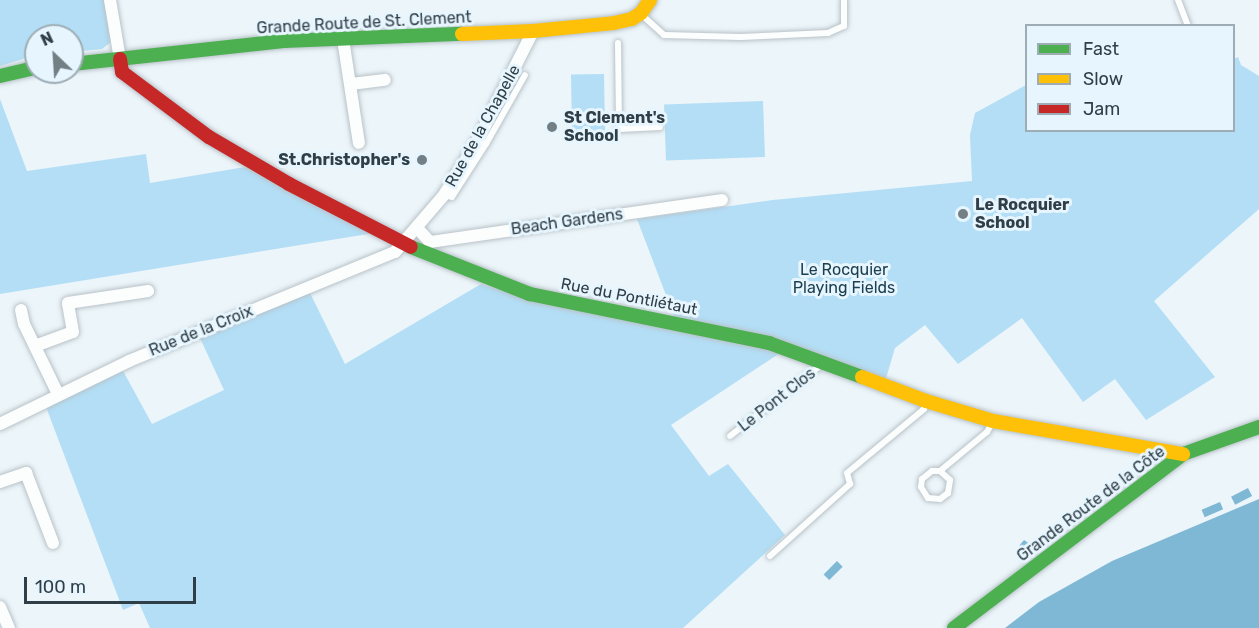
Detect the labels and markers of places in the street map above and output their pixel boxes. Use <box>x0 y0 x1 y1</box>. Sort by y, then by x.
place label: St Clement's School <box>564 108 665 146</box>
marker: St Clement's School <box>545 120 559 134</box>
place label: St.Christopher's <box>278 150 410 170</box>
marker: St.Christopher's <box>415 153 429 167</box>
place label: Le Rocquier School <box>975 195 1069 233</box>
marker: Le Rocquier School <box>956 207 970 221</box>

